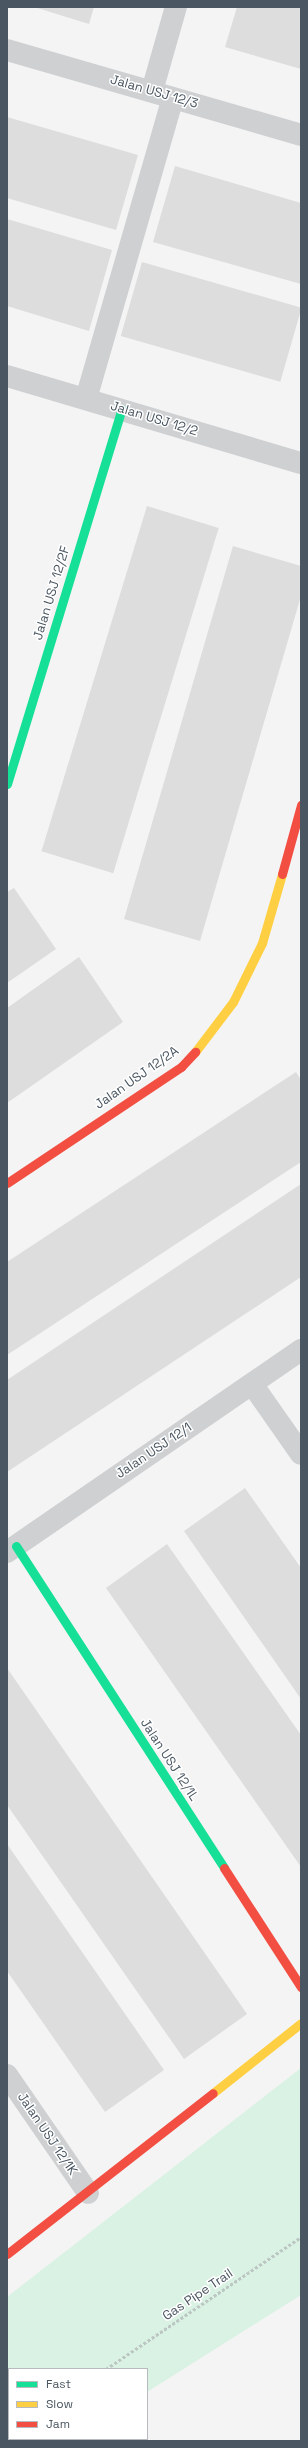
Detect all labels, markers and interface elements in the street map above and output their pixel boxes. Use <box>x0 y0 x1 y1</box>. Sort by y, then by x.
street label: Jalan USJ 12/3 <box>108 72 200 112</box>
street label: Jalan USJ 12/2 <box>108 398 200 440</box>
street label: Jalan USJ 12/2F <box>30 544 74 642</box>
street label: Jalan USJ 12/2A <box>92 1043 182 1113</box>
street label: Jalan USJ 12/1 <box>113 1420 195 1482</box>
street label: Jalan USJ 12/1L <box>137 1716 201 1804</box>
street label: Jalan USJ 12/1K <box>14 2090 80 2178</box>
street label: Gas Pipe Trail <box>160 2266 236 2324</box>
legend <box>8 2368 148 2440</box>
text: Fast <box>46 2376 71 2392</box>
text: Slow <box>46 2396 73 2412</box>
text: Jam <box>46 2416 70 2432</box>

